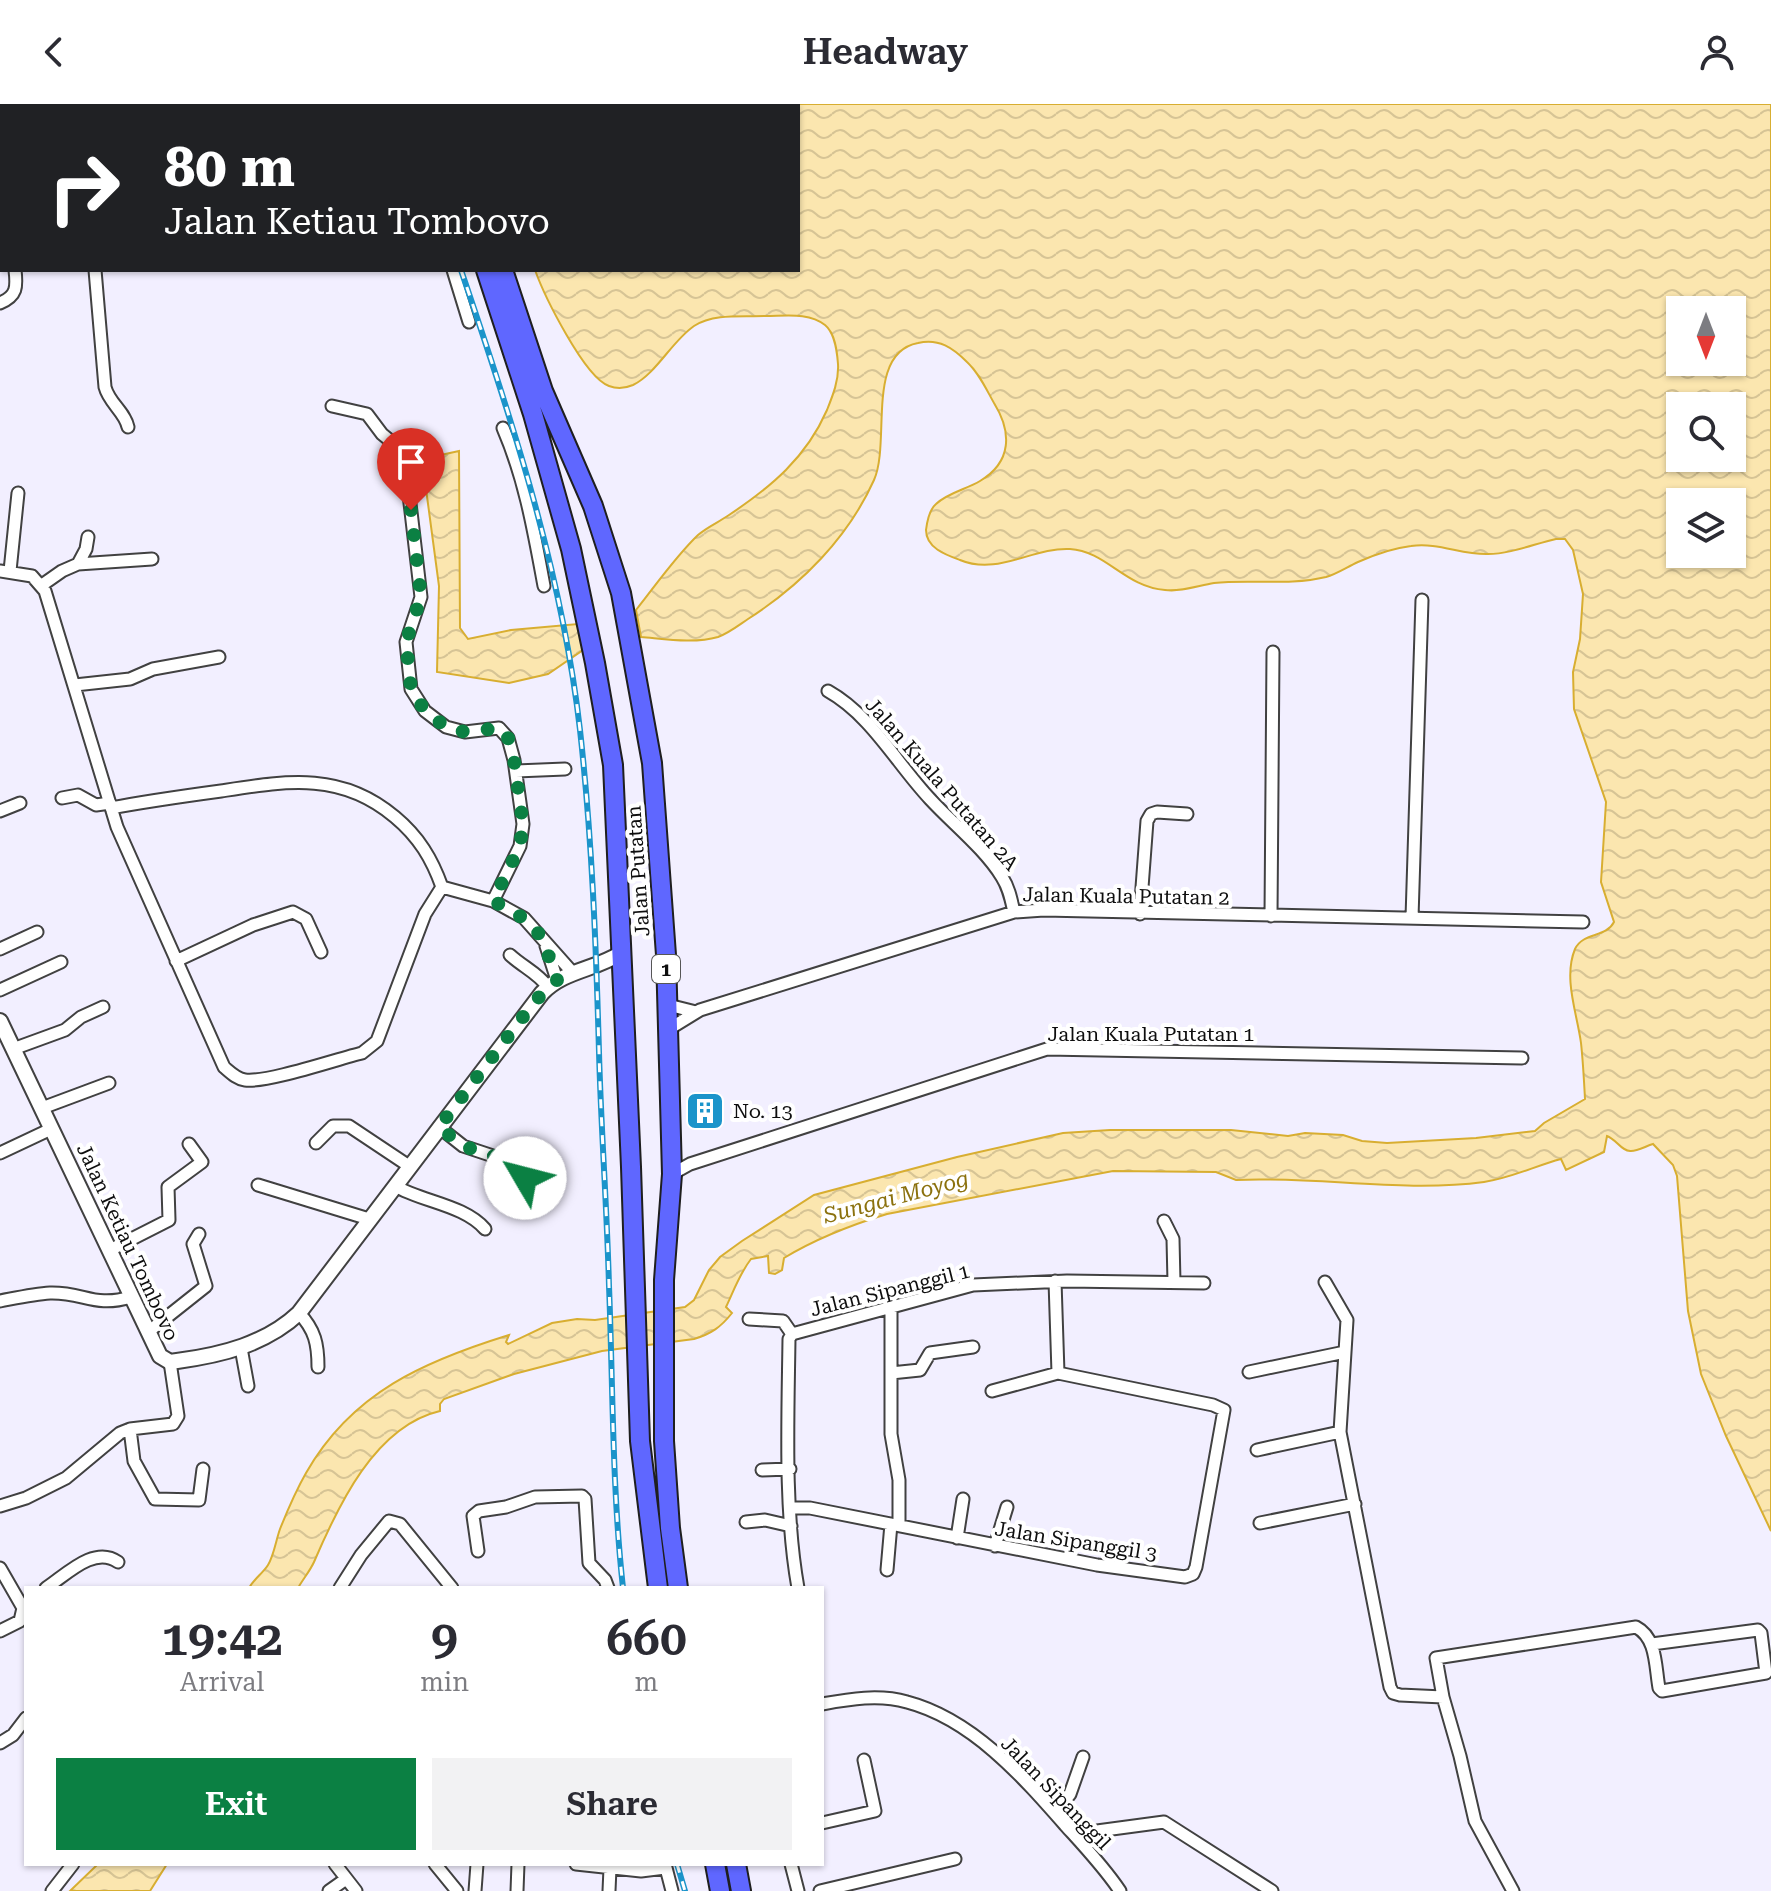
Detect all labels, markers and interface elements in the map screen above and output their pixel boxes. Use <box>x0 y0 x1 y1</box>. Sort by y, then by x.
icon: back <box>32 30 76 74</box>
icon: person <box>1695 30 1739 74</box>
text: Headway <box>803 31 968 73</box>
text: 80 m <box>164 134 295 200</box>
icon: right <box>32 136 136 240</box>
text: Jalan Ketiau Tombovo <box>164 201 550 243</box>
north arrow <box>1666 296 1746 376</box>
map controls <box>1666 296 1746 568</box>
button: search <box>1666 392 1746 472</box>
pin <box>377 428 445 510</box>
icon: arrive <box>389 440 433 484</box>
button: layers <box>1666 488 1746 568</box>
street label: Jalan Kuala Putatan 2A <box>860 693 1024 875</box>
street label: Jalan Putatan <box>621 805 655 937</box>
street label: Jalan Kuala Putatan 2 <box>1022 882 1230 910</box>
road number: 1 <box>652 955 680 983</box>
street label: Jalan Kuala Putatan 1 <box>1048 1022 1254 1046</box>
building icon: No. 13 <box>684 1090 726 1132</box>
place label: No. 13 <box>733 1099 793 1123</box>
position arrow <box>483 1136 567 1220</box>
street label: Jalan Ketiau Tombovo <box>72 1140 184 1344</box>
water label: Sungai Moyog <box>820 1166 971 1229</box>
street label: Jalan Sipanggil 1 <box>808 1259 972 1321</box>
street label: Jalan Sipanggil 3 <box>993 1516 1159 1566</box>
text: 19:42 <box>161 1611 283 1667</box>
text: 9 <box>431 1611 458 1667</box>
text: 660 <box>606 1611 687 1667</box>
text: Arrival <box>180 1667 264 1697</box>
text: min <box>420 1667 469 1697</box>
text: m <box>635 1667 658 1697</box>
street label: Jalan Sipanggil <box>996 1732 1116 1854</box>
button: Exit <box>56 1758 416 1850</box>
button: Share <box>432 1758 792 1850</box>

